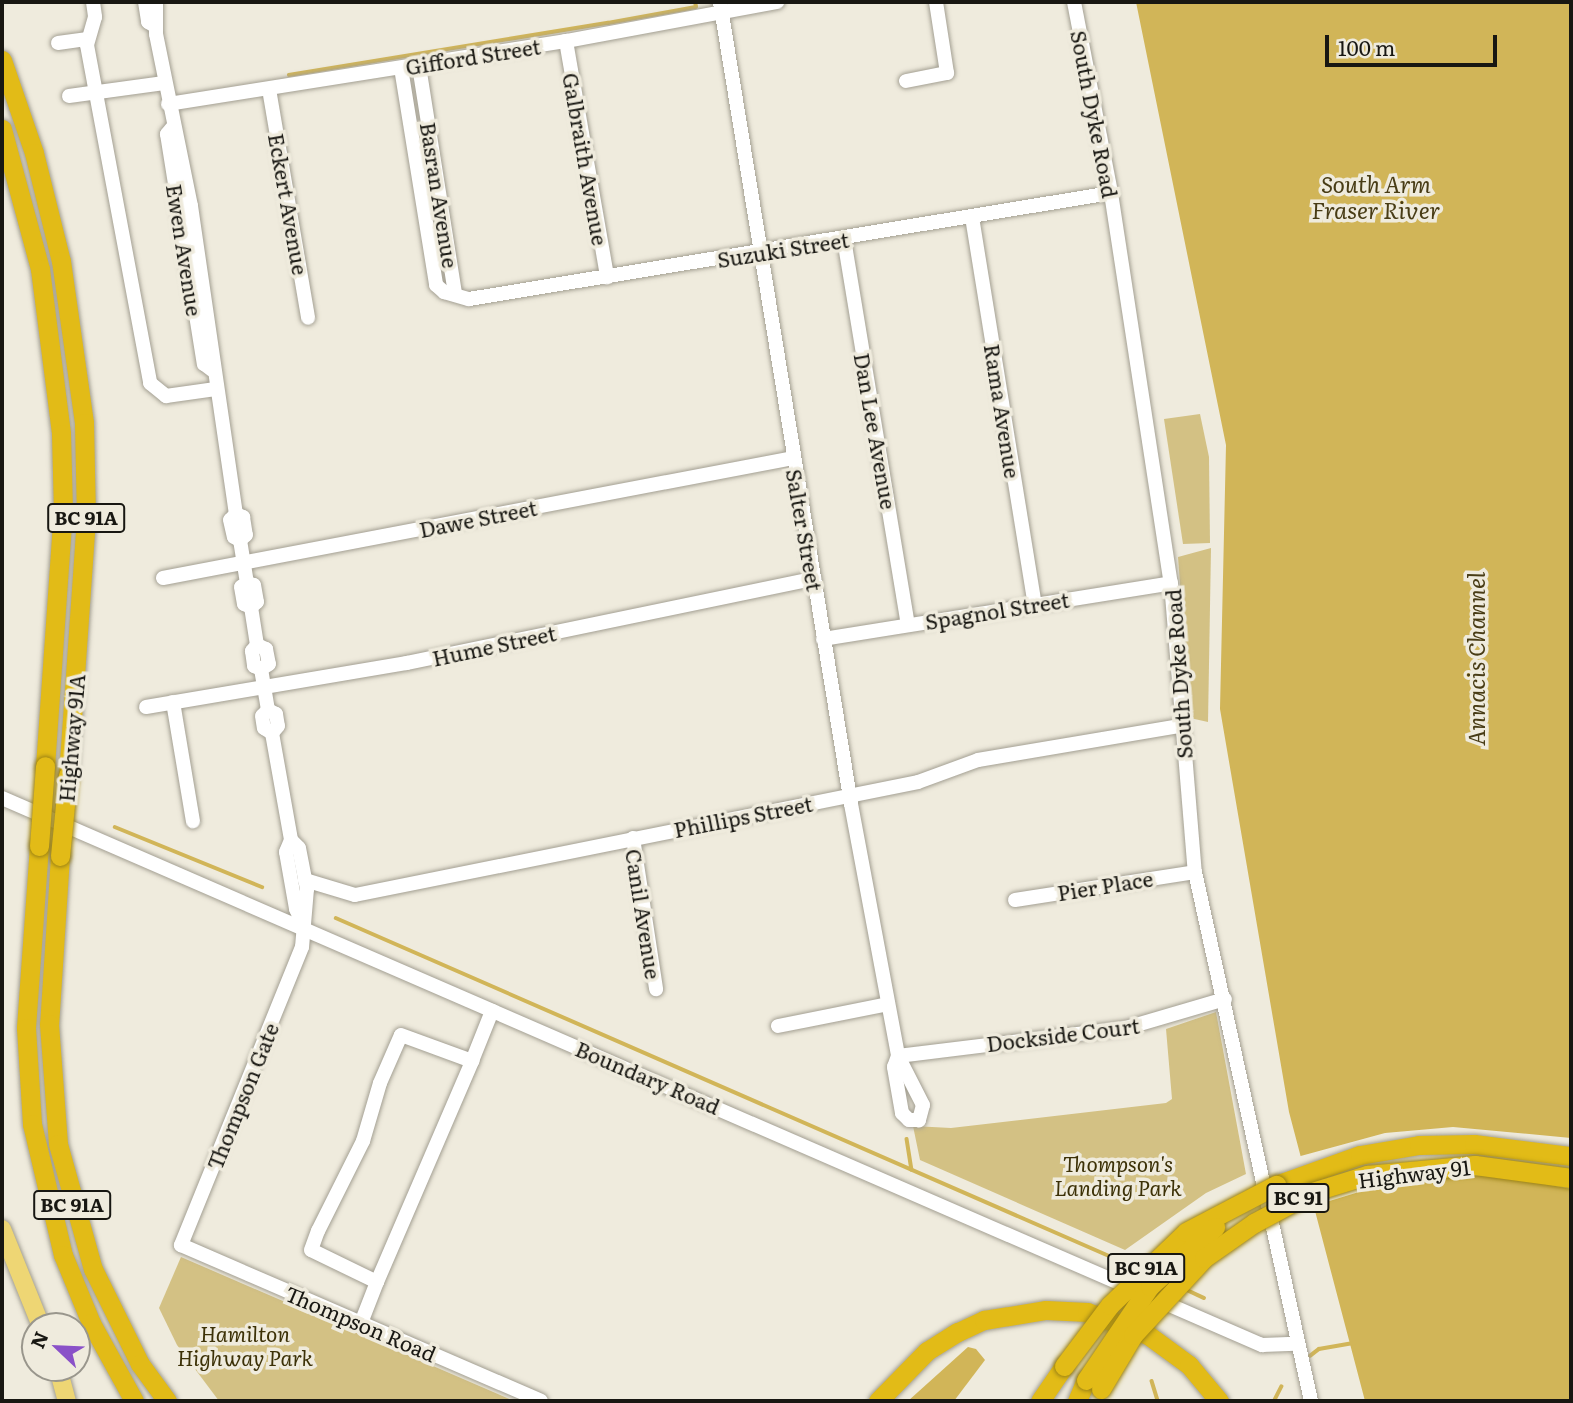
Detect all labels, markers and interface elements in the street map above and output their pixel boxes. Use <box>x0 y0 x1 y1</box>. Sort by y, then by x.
scale bar <box>1328 21 1500 65</box>
street label: South Dyke Road <box>1066 28 1124 200</box>
text: 100 m <box>1338 31 1395 62</box>
street label: Gifford Street <box>404 33 542 79</box>
street label: Galbraith Avenue <box>558 71 614 247</box>
street label: Basran Avenue <box>416 120 464 270</box>
street label: Eckert Avenue <box>264 131 314 277</box>
water label: South Arm Fraser River <box>1312 169 1440 223</box>
street label: Ewen Avenue <box>162 182 208 318</box>
street label: Suzuki Street <box>715 226 851 272</box>
street label: Rama Avenue <box>980 342 1026 480</box>
street label: Dan Lee Avenue <box>850 351 902 511</box>
street label: Salter Street <box>782 467 828 593</box>
street label: Dawe Street <box>417 494 539 542</box>
road number: BC 91A <box>46 503 126 534</box>
water label: Annacis Channel <box>1461 572 1489 746</box>
street label: Spagnol Street <box>923 586 1071 634</box>
street label: South Dyke Road <box>1160 588 1196 760</box>
street label: Hume Street <box>430 620 558 670</box>
street label: Highway 91A <box>53 673 89 803</box>
street label: Phillips Street <box>671 790 815 842</box>
street label: Canil Avenue <box>621 847 667 981</box>
street label: Pier Place <box>1055 865 1155 905</box>
street label: Dockside Court <box>985 1012 1141 1056</box>
street label: Thompson Gate <box>201 1019 283 1173</box>
street label: Boundary Road <box>572 1035 724 1119</box>
park label: Thompson's Landing Park <box>1054 1150 1182 1200</box>
street label: Highway 91 <box>1356 1154 1472 1192</box>
road number: BC 91 <box>1265 1182 1331 1214</box>
road number: BC 91A <box>32 1190 112 1220</box>
road number: BC 91A <box>1106 1252 1186 1284</box>
street label: Thompson Road <box>282 1280 440 1366</box>
north arrow <box>21 1312 91 1382</box>
park label: Hamilton Highway Park <box>177 1320 313 1370</box>
text: N <box>23 1327 55 1352</box>

